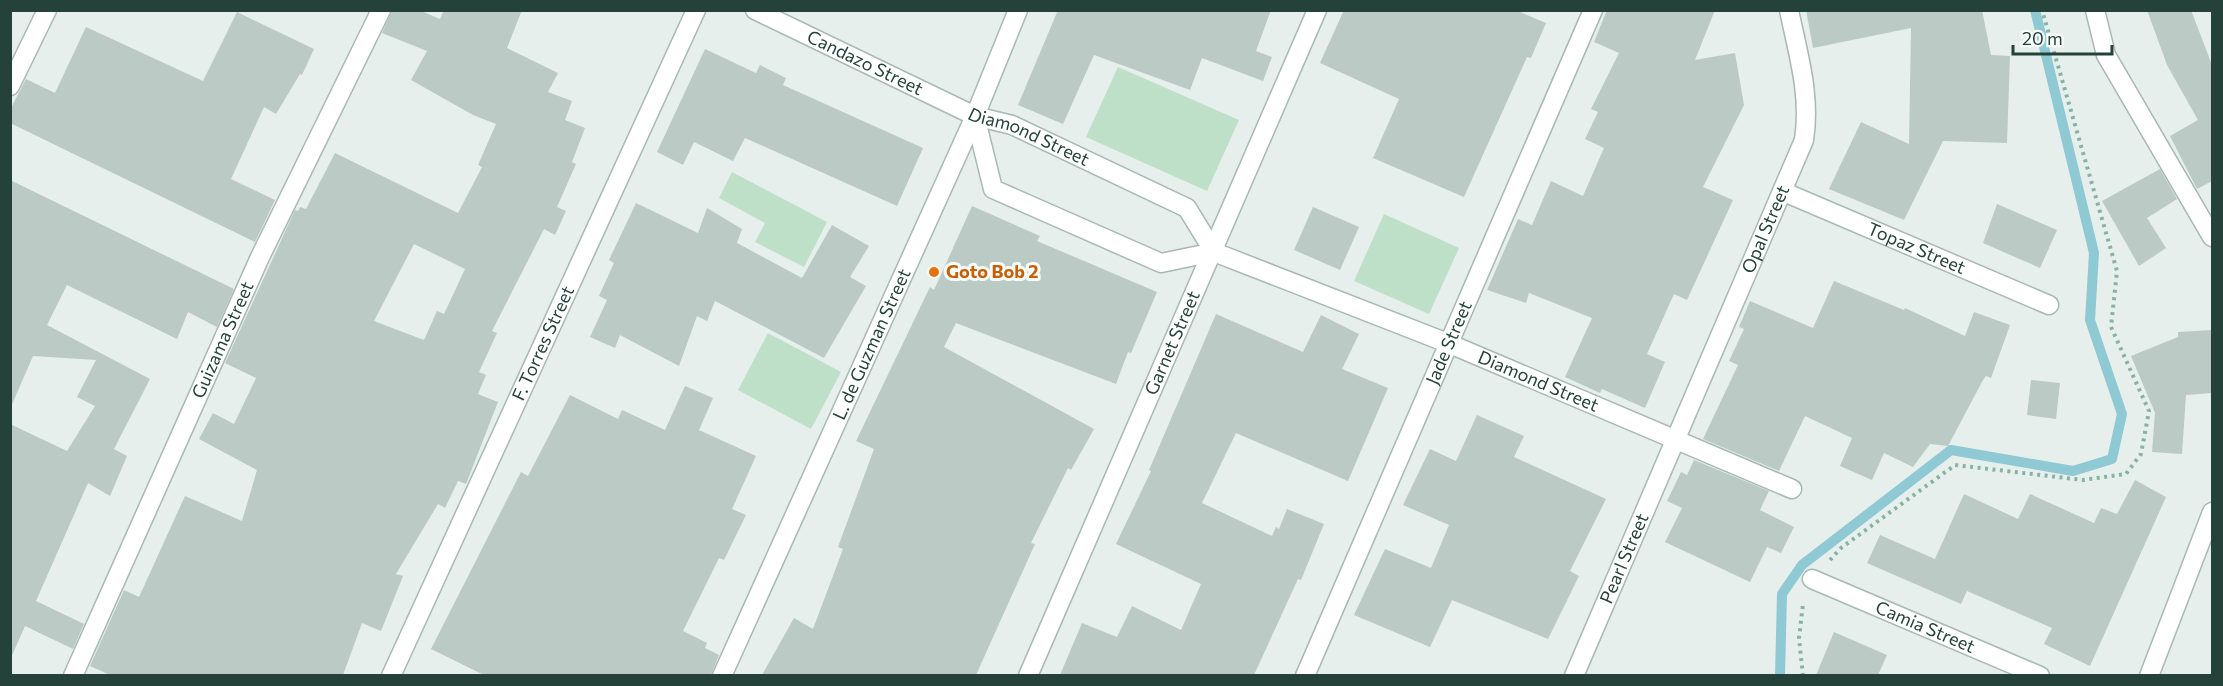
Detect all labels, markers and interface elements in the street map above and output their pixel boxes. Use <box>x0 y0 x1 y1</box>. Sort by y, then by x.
scale bar <box>2013 18 2112 56</box>
street label: Candazo Street <box>804 25 927 99</box>
text: 20 m <box>2022 27 2063 49</box>
street label: Diamond Street <box>965 102 1093 170</box>
street label: Opal Street <box>1736 182 1793 276</box>
street label: Topaz Street <box>1865 217 1969 278</box>
place label: Goto Bob 2 <box>946 260 1039 282</box>
street label: L. de Guzman Street <box>827 265 915 423</box>
marker: Goto Bob 2 <box>927 265 941 279</box>
street label: Guizama Street <box>186 278 258 401</box>
street label: F. Torres Street <box>507 282 578 404</box>
street label: Garnet Street <box>1139 287 1204 398</box>
street label: Jade Street <box>1420 297 1476 388</box>
street label: Diamond Street <box>1475 345 1602 416</box>
street label: Pearl Street <box>1595 509 1653 606</box>
street label: Camia Street <box>1873 595 1979 657</box>

